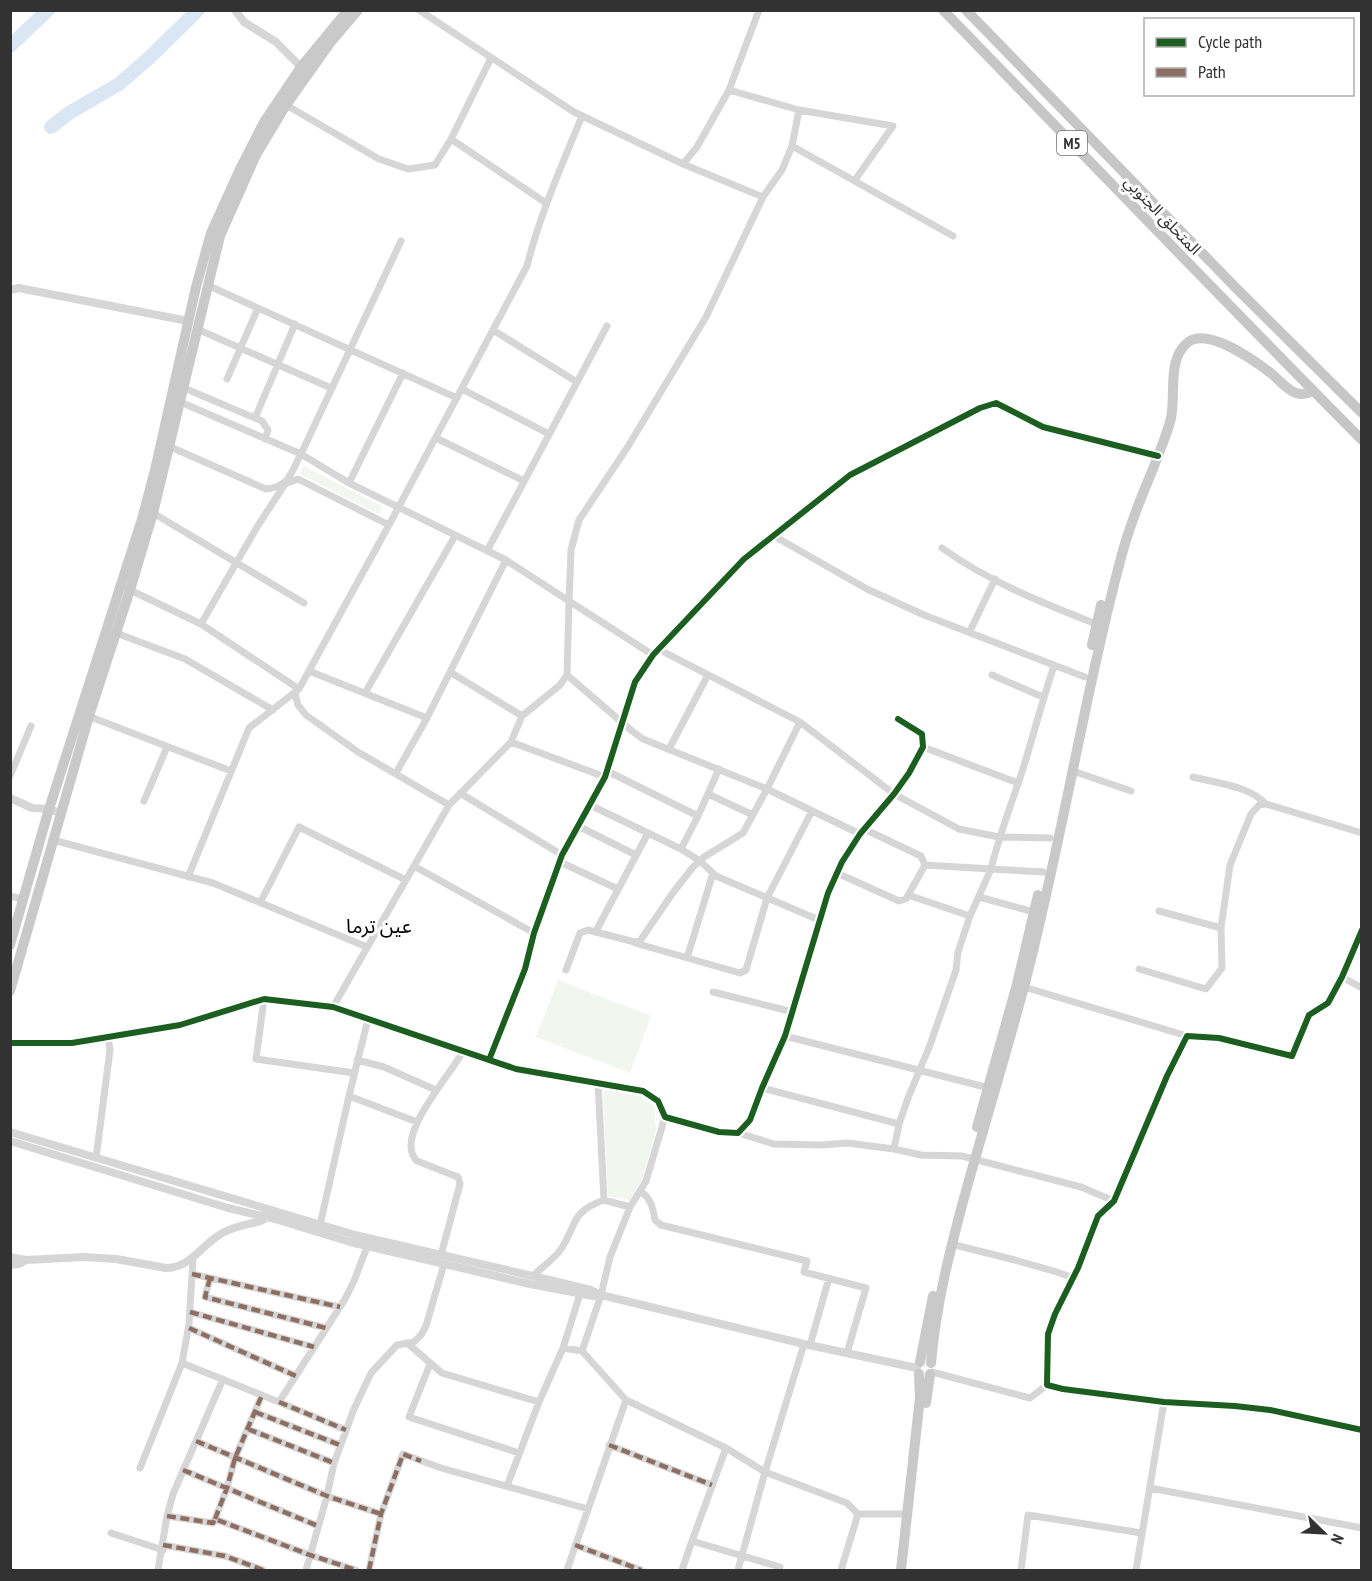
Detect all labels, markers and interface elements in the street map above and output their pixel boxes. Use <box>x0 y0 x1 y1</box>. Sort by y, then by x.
legend <box>1144 18 1354 96</box>
text: Cycle path <box>1198 30 1262 53</box>
text: Path <box>1198 60 1226 83</box>
road number: M5 <box>1057 131 1087 155</box>
street label: المتحلق الجنوبي <box>1119 171 1206 260</box>
district label: عين ترما <box>346 913 412 939</box>
north arrow <box>1294 1503 1354 1563</box>
text: N <box>1327 1531 1349 1547</box>

